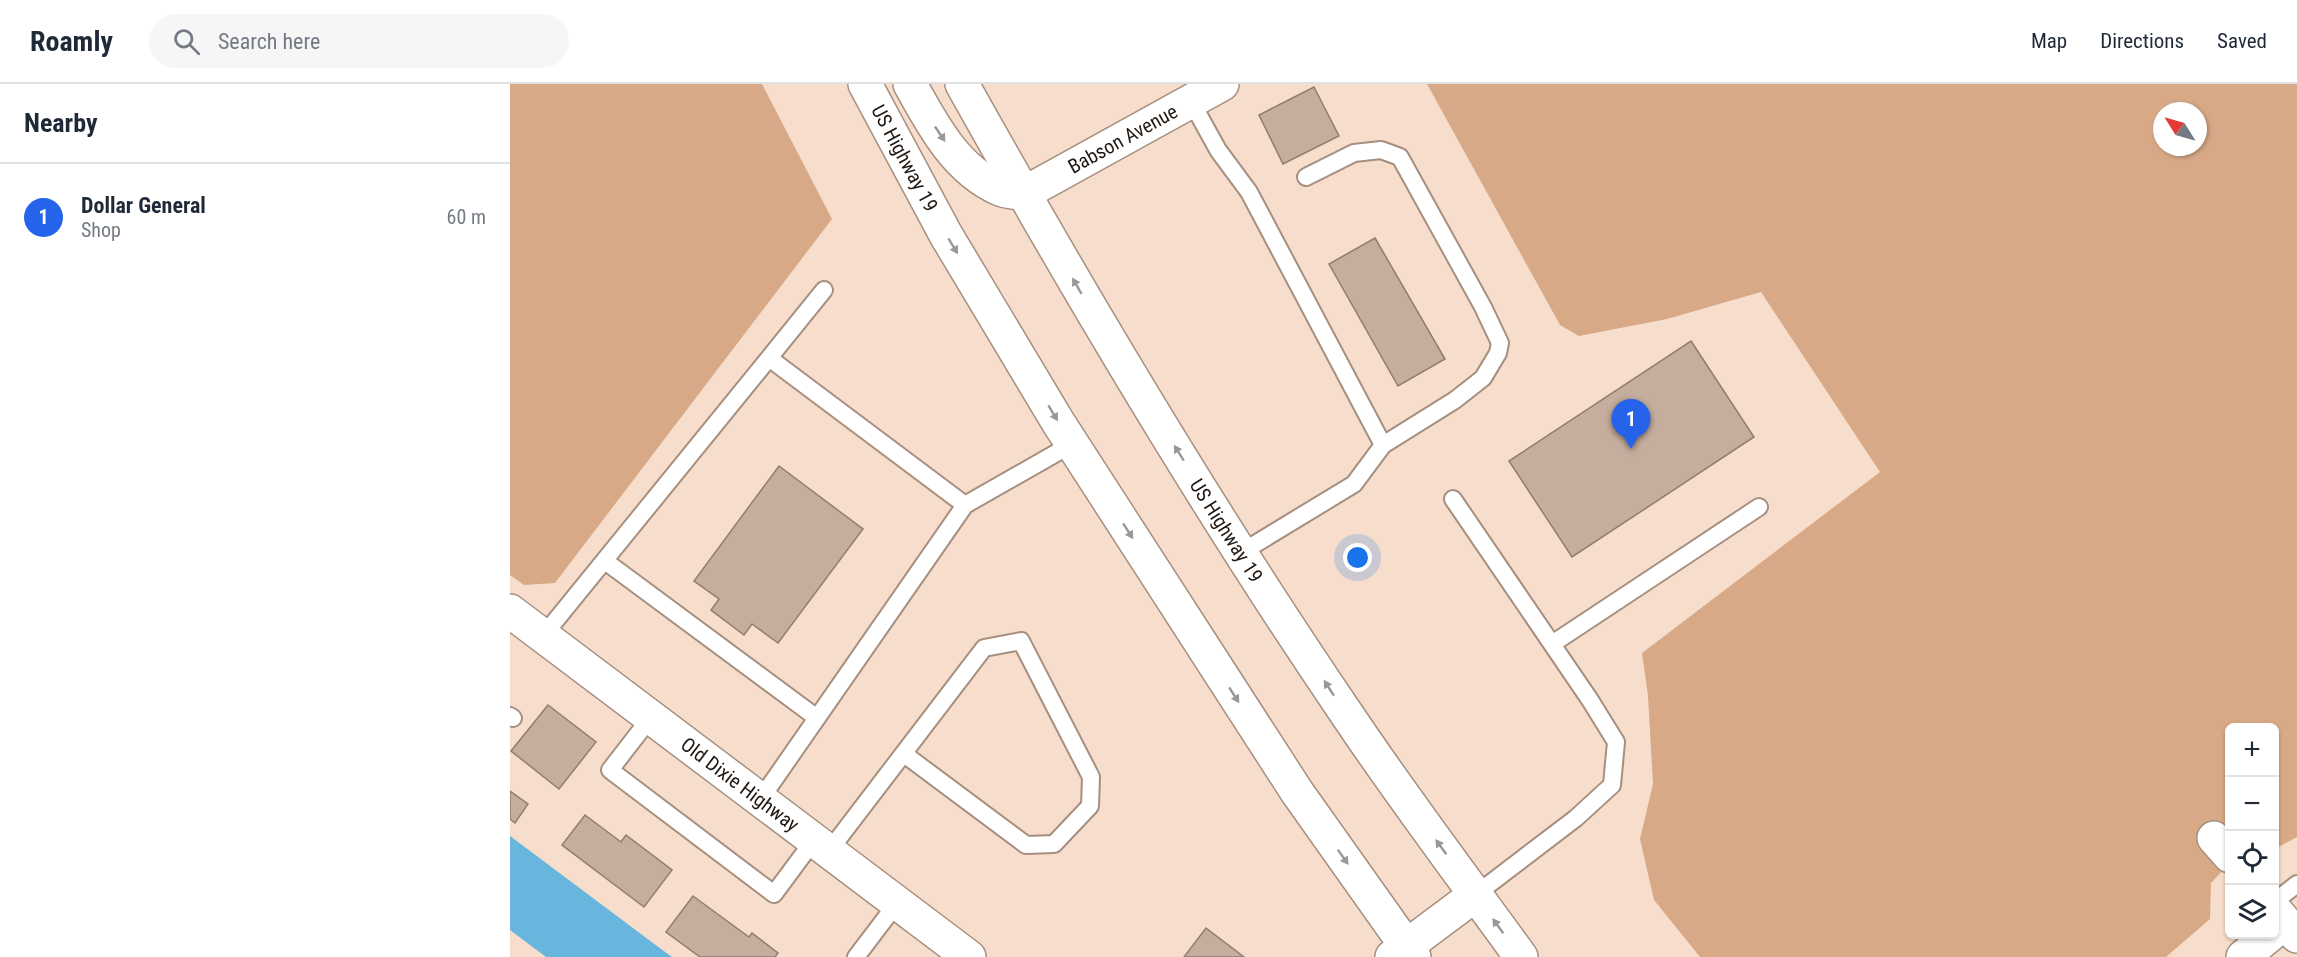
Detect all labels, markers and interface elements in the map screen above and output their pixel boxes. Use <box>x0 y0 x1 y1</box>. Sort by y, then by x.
search box <box>149 14 569 68</box>
text: Roamly <box>30 25 113 58</box>
icon: search <box>170 25 203 58</box>
text: Search here <box>218 29 320 54</box>
text: Map <box>2031 29 2067 53</box>
text: Directions <box>2100 29 2184 53</box>
text: Saved <box>2217 29 2267 53</box>
street label: Babson Avenue <box>1064 99 1182 179</box>
street label: US Highway 19 <box>866 100 943 216</box>
north arrow <box>2153 102 2207 156</box>
text: Nearby <box>24 108 98 138</box>
one-way arrow <box>934 126 945 143</box>
text: Dollar General <box>81 193 206 218</box>
text: 1 <box>38 205 49 229</box>
text: 60 m <box>447 205 486 229</box>
text: Shop <box>81 218 121 242</box>
one-way arrow <box>948 238 959 254</box>
one-way arrow <box>1072 278 1083 294</box>
pin: 1 <box>1612 400 1650 449</box>
one-way arrow <box>1047 405 1058 421</box>
one-way arrow <box>1173 445 1184 461</box>
street label: US Highway 19 <box>1185 474 1268 587</box>
one-way arrow <box>1122 523 1133 539</box>
your location <box>1343 543 1372 572</box>
one-way arrow <box>1324 679 1335 696</box>
one-way arrow <box>1228 687 1239 703</box>
map controls <box>2225 723 2279 939</box>
button: + <box>2225 723 2279 777</box>
street label: Old Dixie Highway <box>676 732 804 837</box>
button: − <box>2225 777 2279 831</box>
button: locate <box>2225 831 2279 885</box>
one-way arrow <box>1435 840 1447 856</box>
one-way arrow <box>1337 848 1349 864</box>
button: layers <box>2225 885 2279 939</box>
one-way arrow <box>1493 918 1505 933</box>

